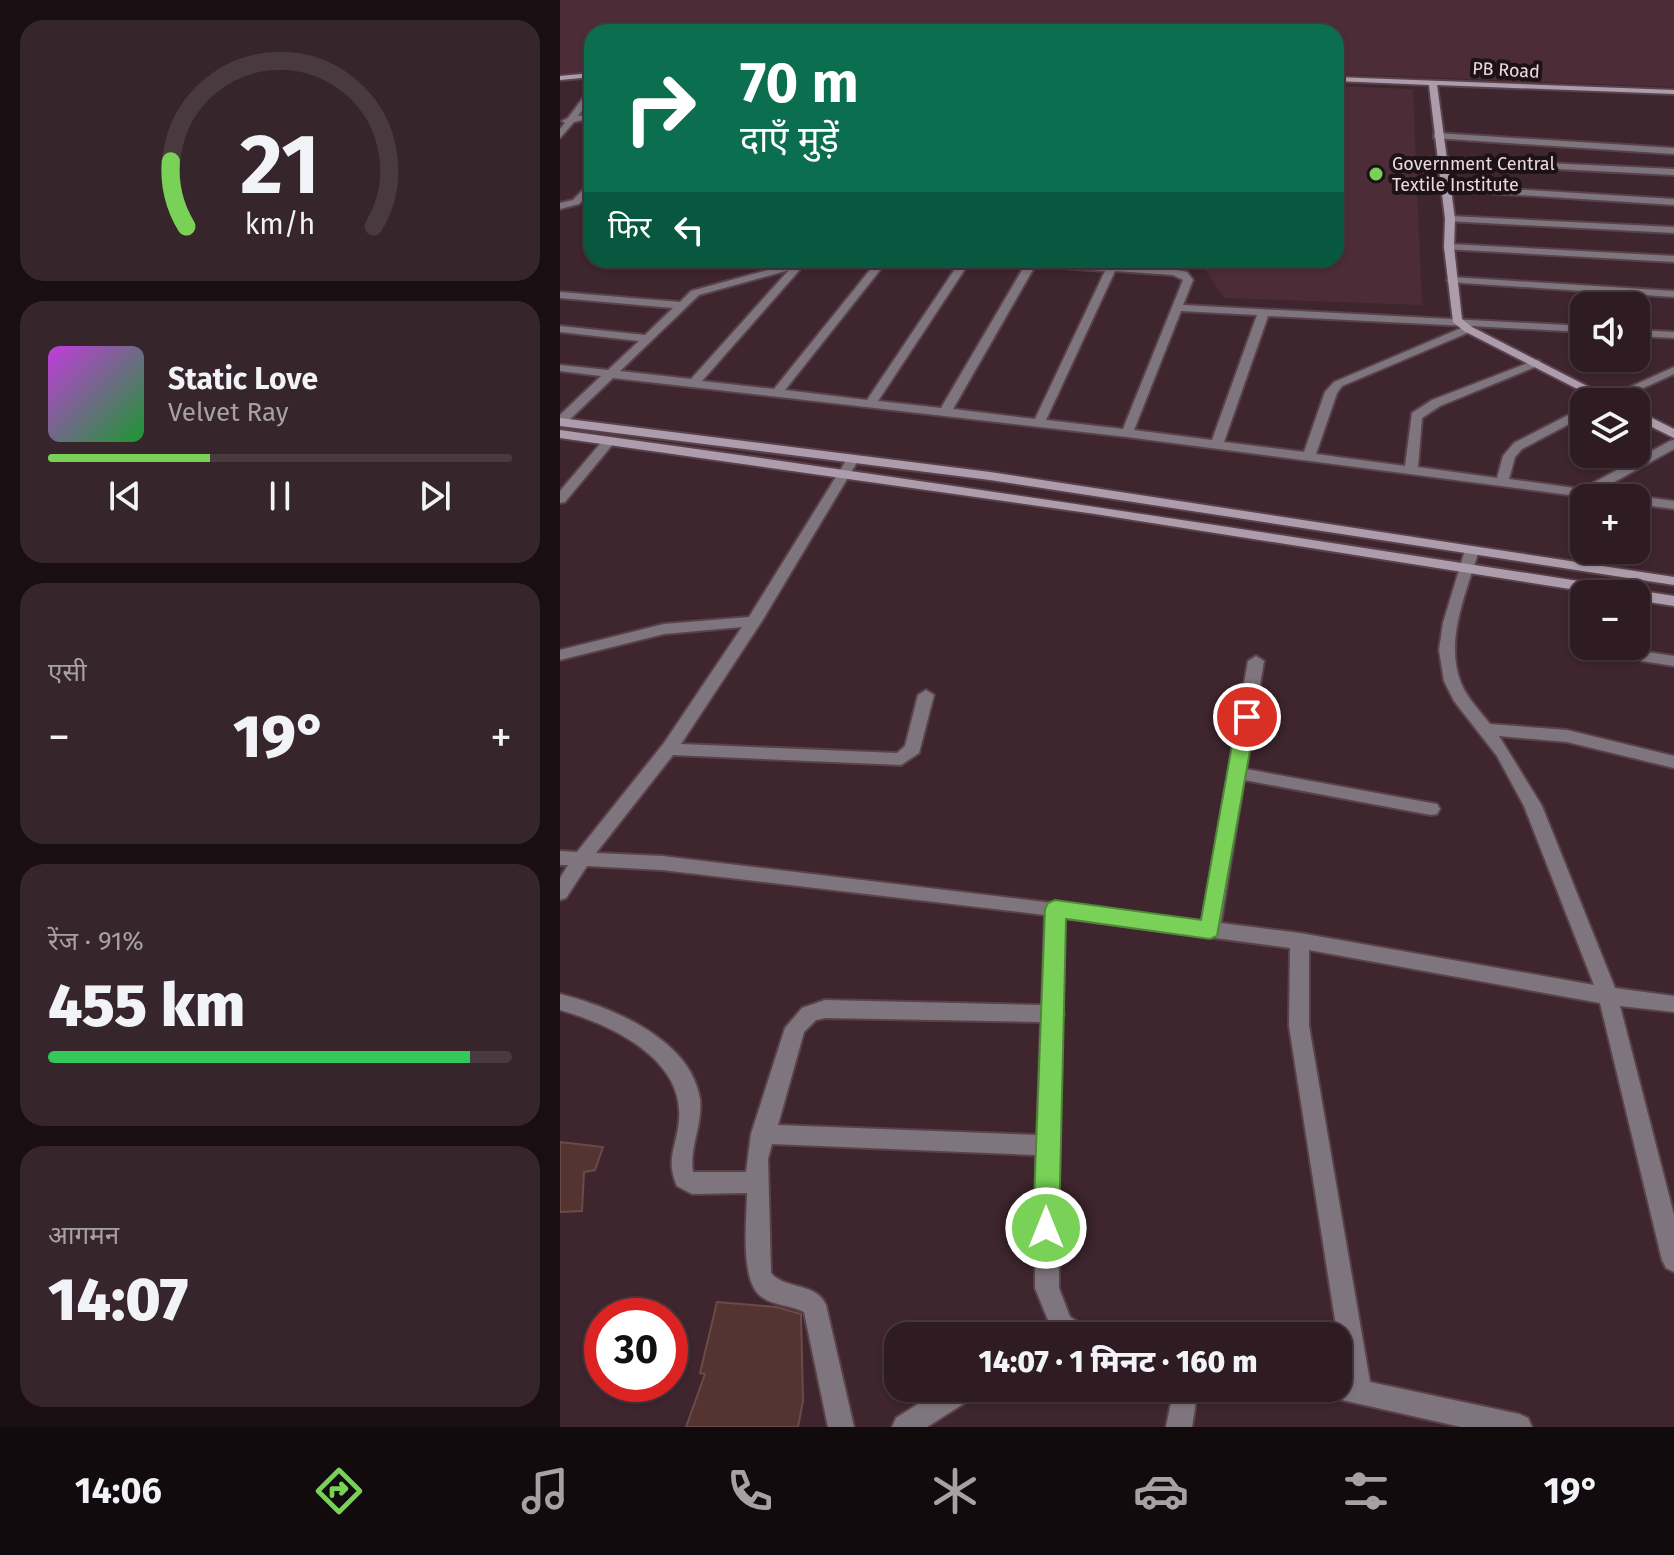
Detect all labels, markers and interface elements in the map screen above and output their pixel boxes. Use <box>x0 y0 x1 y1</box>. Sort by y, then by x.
text: 70 m <box>740 50 859 117</box>
icon: right <box>608 56 712 160</box>
street label: PB Road <box>1472 57 1540 83</box>
text: 21 <box>240 114 320 214</box>
text: दाएँ मुड़ें <box>740 118 839 162</box>
place label: Government Central Textile Institute <box>1392 153 1555 196</box>
marker: Government Central Textile Institute <box>1367 165 1385 183</box>
text: km/h <box>245 207 315 242</box>
icon: left <box>667 208 711 252</box>
text: फिर <box>608 210 651 246</box>
map controls <box>1570 292 1650 660</box>
button: sound <box>1570 292 1650 372</box>
text: Static Love <box>168 361 318 397</box>
button: layers <box>1570 388 1650 468</box>
text: Velvet Ray <box>168 397 288 428</box>
icon: previous <box>103 474 147 518</box>
icon: pause <box>258 474 302 518</box>
icon: next <box>413 474 457 518</box>
button: + <box>1570 484 1650 564</box>
button: − <box>1570 580 1650 660</box>
text: एसी <box>48 657 87 688</box>
pin <box>1213 683 1281 751</box>
icon: arrive <box>1225 695 1269 739</box>
text: 19° <box>233 701 327 773</box>
text: − <box>48 711 70 764</box>
text: + <box>490 711 512 764</box>
text: रेंज · 91% <box>48 926 144 957</box>
text: 455 km <box>48 970 245 1042</box>
position arrow <box>1004 1186 1088 1270</box>
text: आगमन <box>48 1220 119 1251</box>
text: 14:07 <box>48 1264 188 1336</box>
speed limit sign: 30 <box>584 1298 688 1402</box>
text: 14:07 · 1 मिनट · 160 m <box>979 1344 1257 1380</box>
icon: directions <box>311 1463 367 1519</box>
icon: music <box>517 1463 573 1519</box>
icon: phone <box>722 1463 778 1519</box>
icon: climate <box>927 1463 983 1519</box>
icon: car <box>1133 1463 1189 1519</box>
icon: filters <box>1338 1463 1394 1519</box>
text: 14:06 <box>75 1469 162 1513</box>
text: 19° <box>1544 1469 1599 1513</box>

